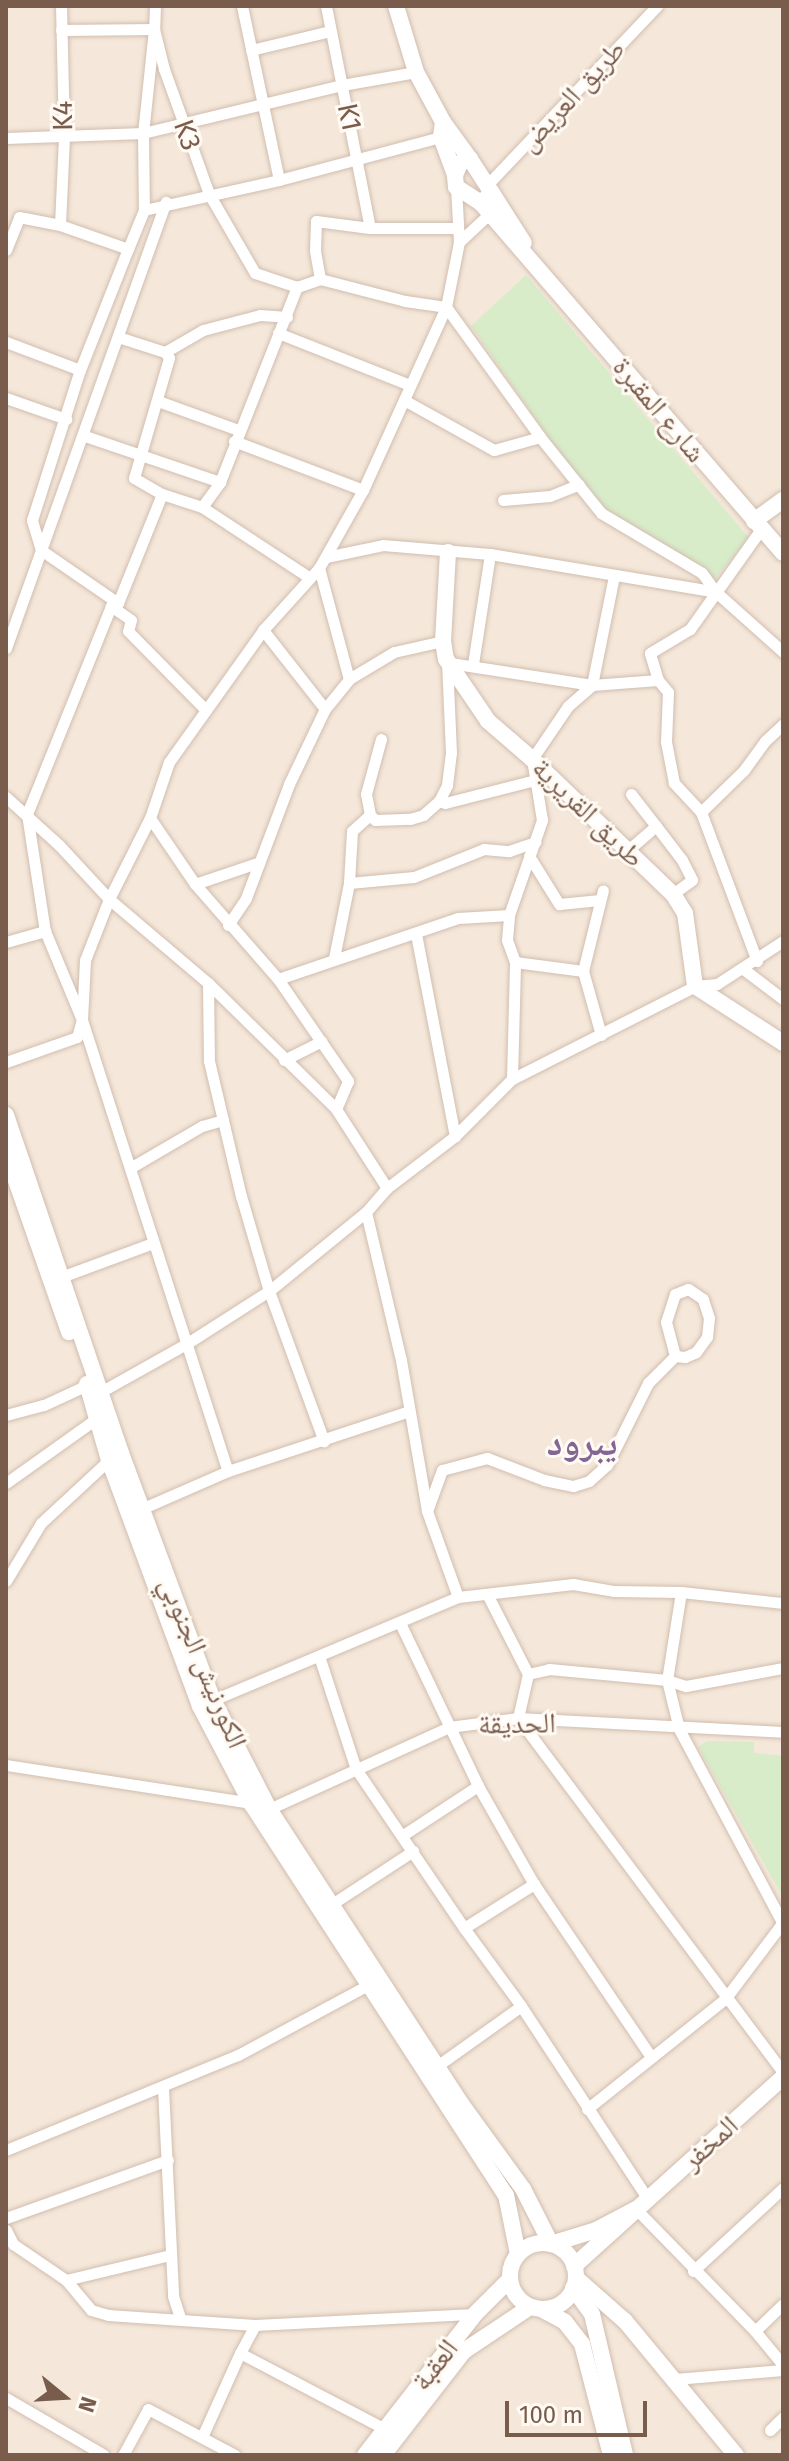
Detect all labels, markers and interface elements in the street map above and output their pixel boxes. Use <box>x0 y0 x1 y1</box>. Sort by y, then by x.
street label: طريق العريض <box>512 33 632 159</box>
street label: K4 <box>46 100 80 132</box>
street label: K1 <box>330 100 368 134</box>
street label: K3 <box>166 115 208 155</box>
street label: شارع المقبرة <box>605 351 713 469</box>
street label: طريق القريرية <box>525 751 651 875</box>
district label: يبرود <box>547 1422 617 1466</box>
street label: الكورنيش الجنوبي <box>152 1572 254 1754</box>
street label: الحديقة <box>478 1707 556 1741</box>
street label: المخفر <box>675 2109 745 2177</box>
street label: العقبة <box>405 2333 465 2397</box>
north arrow <box>24 2357 104 2437</box>
scale bar <box>509 2385 651 2435</box>
text: N <box>72 2393 102 2416</box>
text: 100 m <box>519 2401 583 2429</box>

